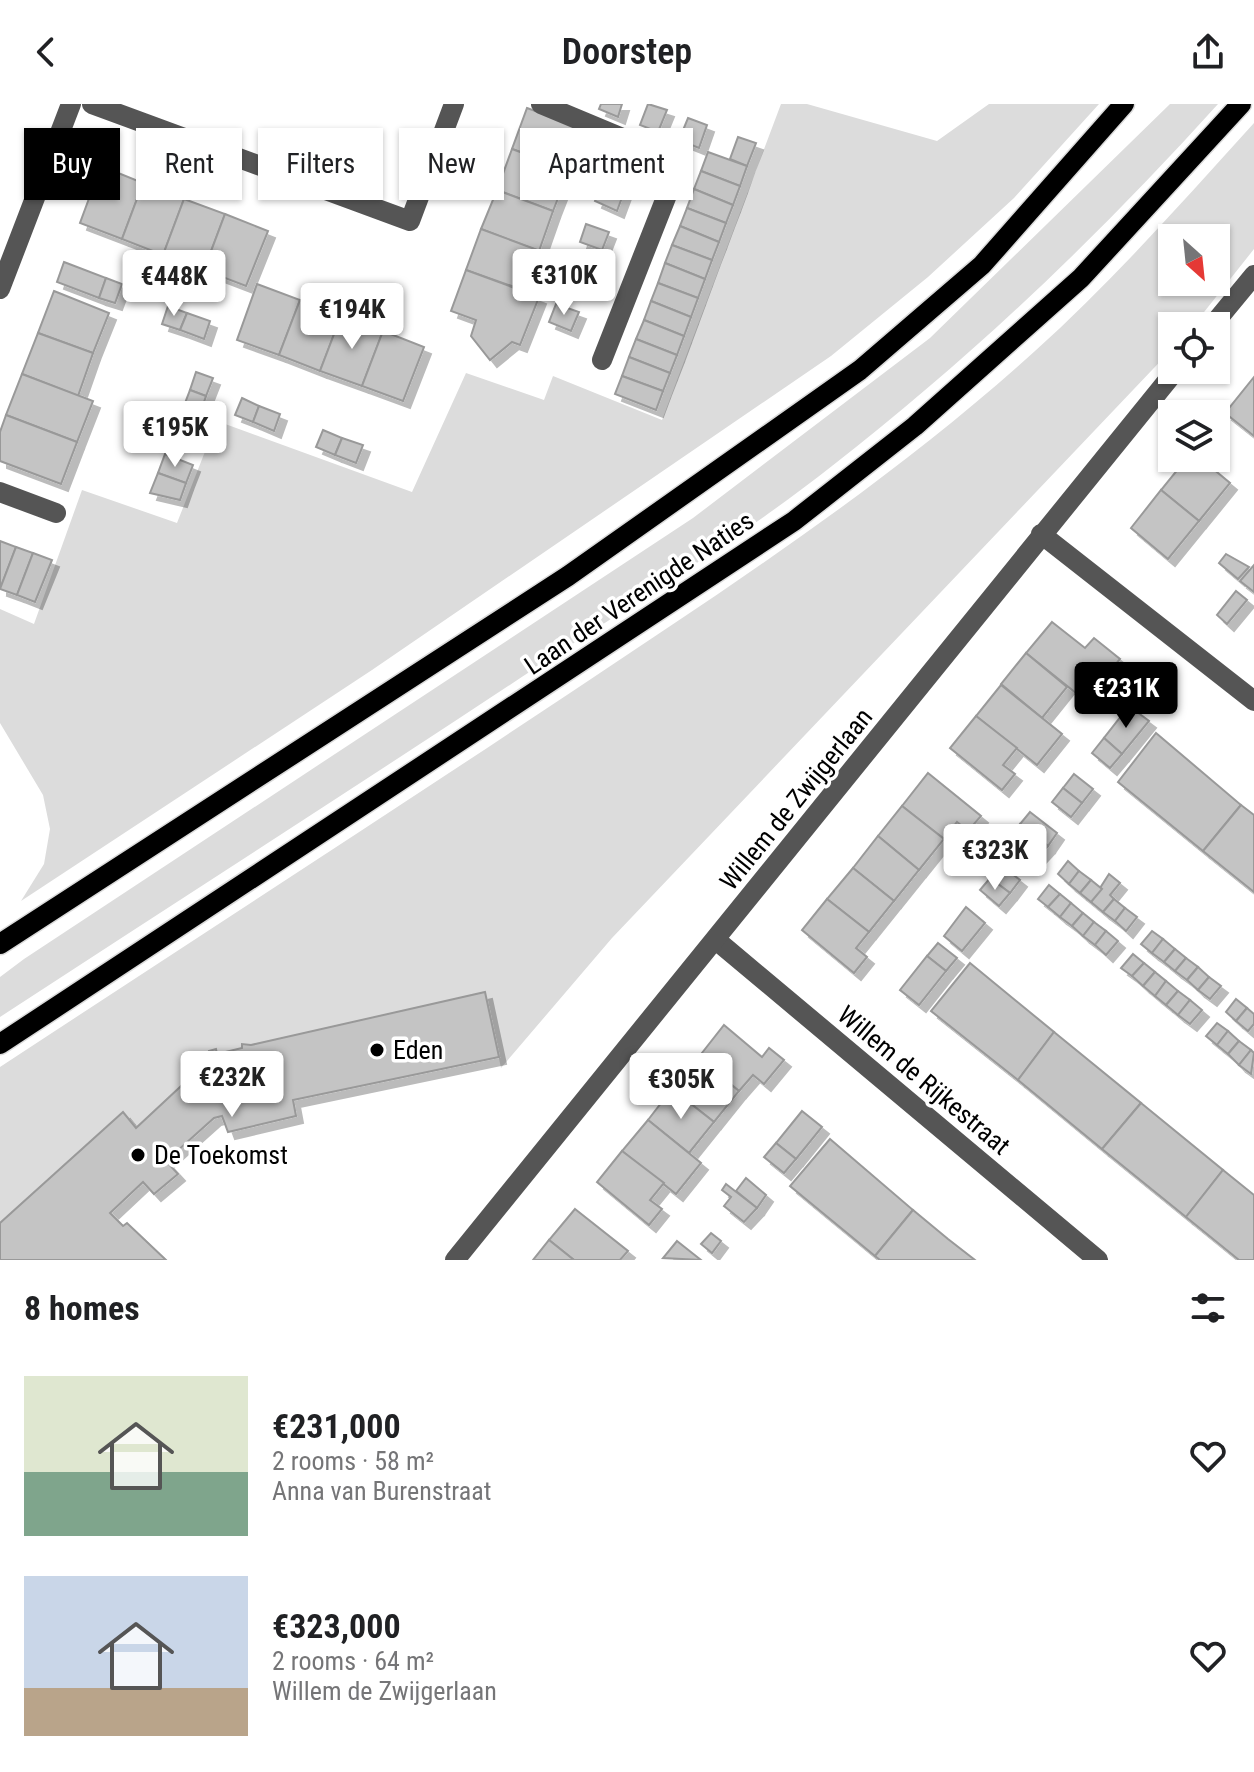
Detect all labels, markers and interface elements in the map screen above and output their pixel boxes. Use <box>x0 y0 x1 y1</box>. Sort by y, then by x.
icon: back <box>24 30 68 74</box>
icon: share <box>1186 30 1230 74</box>
text: Doorstep <box>562 31 692 73</box>
chip: Buy <box>24 128 120 200</box>
chip: Rent <box>136 128 242 200</box>
chip: Filters <box>258 128 383 200</box>
chip: New <box>399 128 504 200</box>
chip: Apartment <box>520 128 693 200</box>
north arrow <box>1158 224 1230 296</box>
map controls <box>1158 224 1230 472</box>
pin: €310K <box>508 249 620 317</box>
pin: €448K <box>118 250 230 318</box>
text: €310K <box>531 260 597 290</box>
text: €448K <box>141 261 207 291</box>
pin: €194K <box>296 283 408 351</box>
text: €194K <box>319 294 385 324</box>
button: locate <box>1158 312 1230 384</box>
button: layers <box>1158 400 1230 472</box>
pin: €195K <box>119 401 231 469</box>
text: €195K <box>142 412 208 442</box>
street label: Laan der Verenigde Naties <box>519 505 759 681</box>
pin: €231K <box>1070 662 1182 730</box>
text: €231K <box>1093 673 1159 703</box>
street label: Willem de Zwijgerlaan <box>714 702 878 896</box>
pin: €323K <box>939 824 1051 892</box>
text: €323K <box>962 835 1028 865</box>
street label: Willem de Rijkestraat <box>832 999 1016 1161</box>
place label: Eden <box>393 1035 443 1065</box>
marker: Eden <box>368 1041 386 1059</box>
pin: €232K <box>176 1051 288 1119</box>
pin: €305K <box>625 1053 737 1121</box>
text: €232K <box>199 1062 265 1092</box>
text: €305K <box>648 1064 714 1094</box>
place label: De Toekomst <box>154 1140 288 1170</box>
marker: De Toekomst <box>129 1146 147 1164</box>
icon: filters <box>1186 1286 1230 1330</box>
text: 8 homes <box>24 1288 140 1328</box>
text: €231,000 <box>272 1406 401 1446</box>
icon: home <box>88 1408 184 1504</box>
icon: heart <box>1186 1434 1230 1478</box>
text: 2 rooms · 58 m² <box>272 1446 434 1476</box>
text: Anna van Burenstraat <box>272 1476 491 1506</box>
text: €323,000 <box>272 1606 401 1646</box>
icon: home <box>88 1608 184 1704</box>
icon: heart <box>1186 1634 1230 1678</box>
text: 2 rooms · 64 m² <box>272 1646 434 1676</box>
text: Willem de Zwijgerlaan <box>272 1676 497 1706</box>

